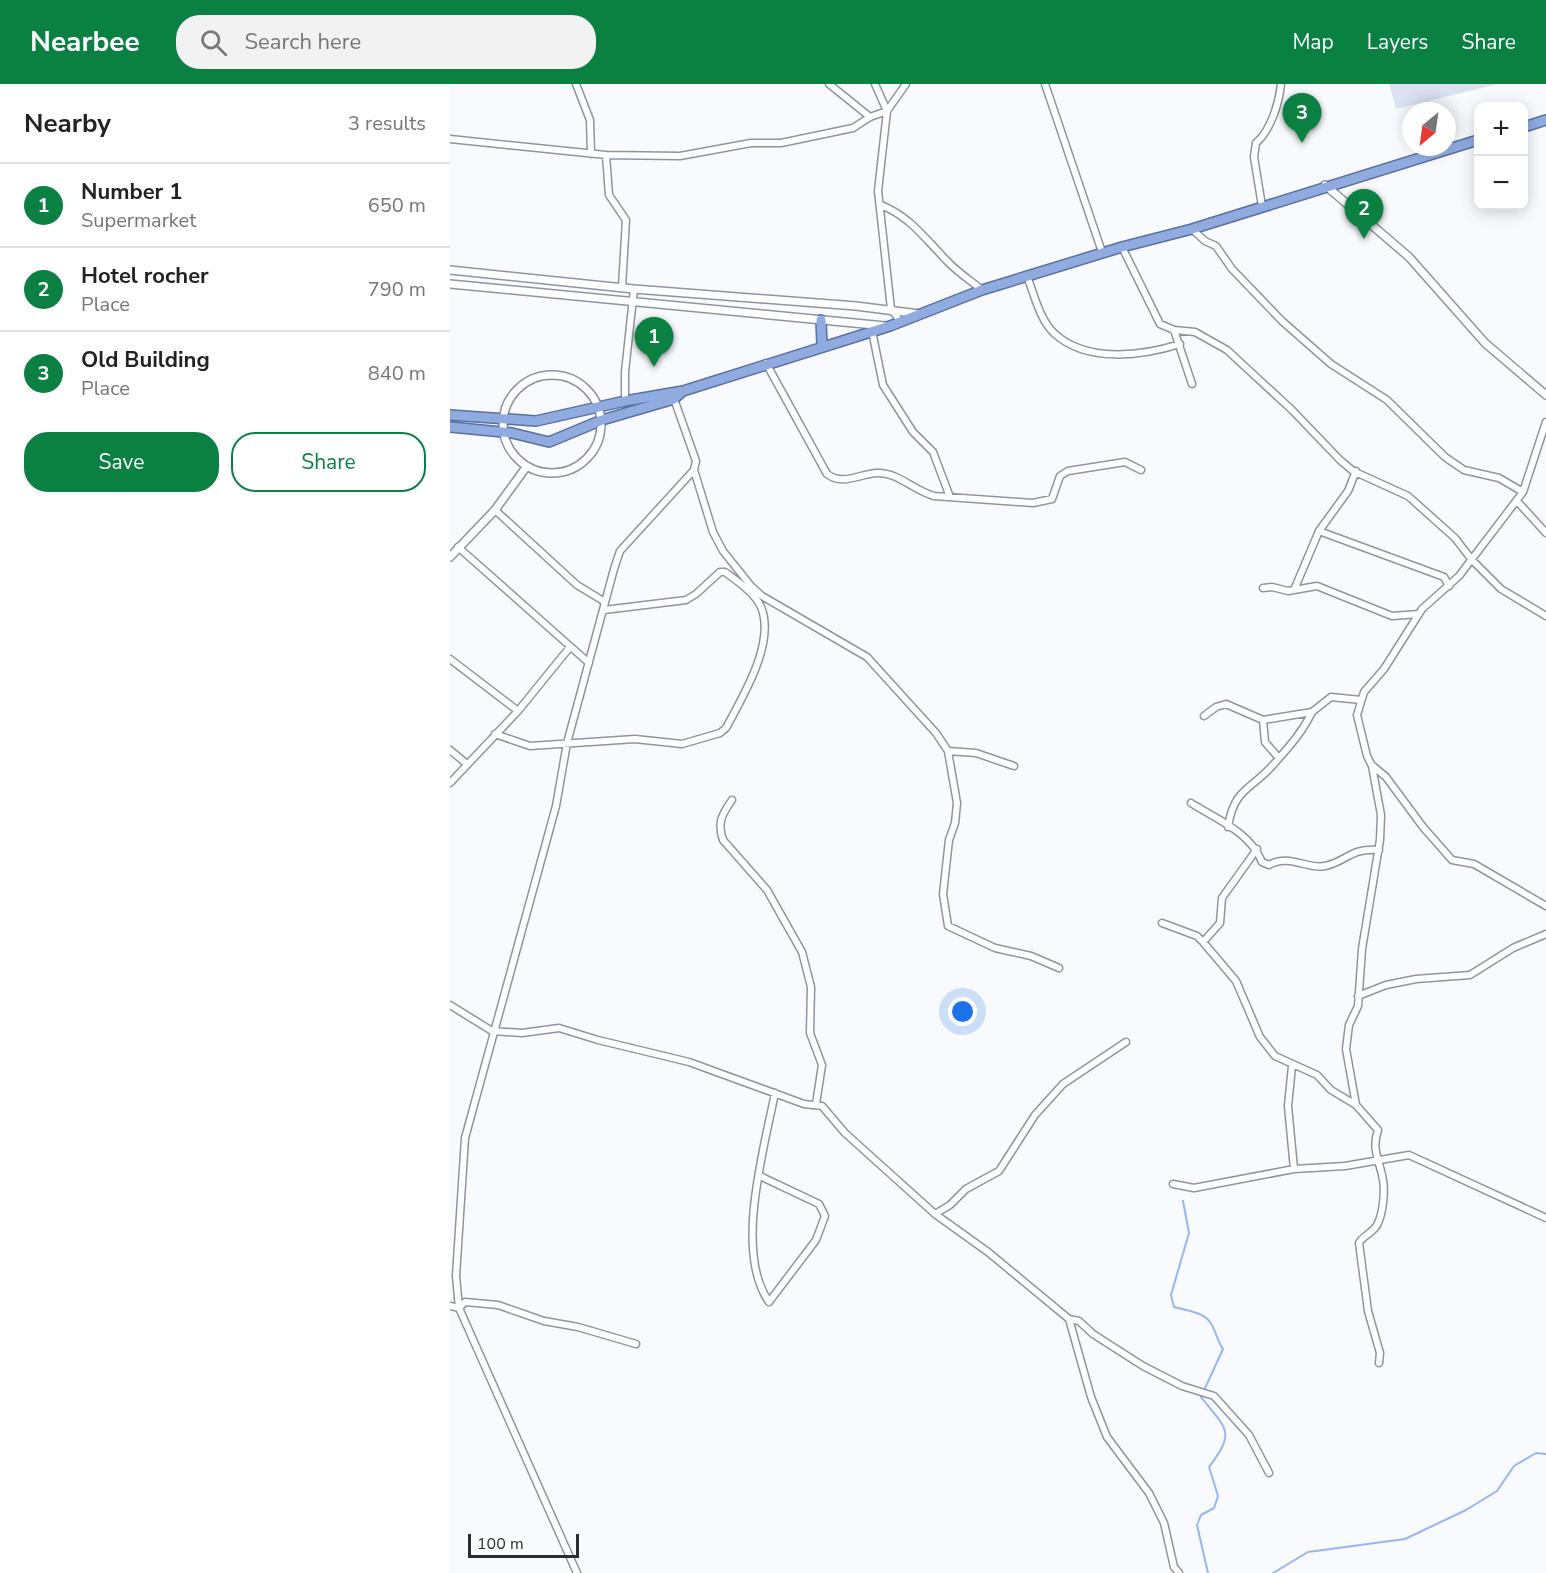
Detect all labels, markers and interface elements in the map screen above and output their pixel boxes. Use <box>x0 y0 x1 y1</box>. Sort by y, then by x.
search box <box>176 15 596 69</box>
text: Nearbee <box>30 23 140 61</box>
icon: search <box>197 26 230 59</box>
text: Search here <box>245 27 361 57</box>
text: Map <box>1292 28 1334 56</box>
text: Layers <box>1367 28 1428 56</box>
text: Share <box>1461 28 1516 56</box>
pin: 3 <box>1282 94 1322 143</box>
north arrow <box>1402 102 1456 156</box>
map controls <box>1474 102 1528 210</box>
button: + <box>1474 102 1528 156</box>
text: Nearby <box>24 106 111 141</box>
text: 3 results <box>348 110 426 137</box>
button: − <box>1474 156 1528 210</box>
text: Number 1 <box>81 177 182 207</box>
pin: 2 <box>1344 190 1384 239</box>
text: 1 <box>38 192 50 219</box>
text: 650 m <box>368 192 426 219</box>
text: Supermarket <box>81 207 196 234</box>
text: Hotel rocher <box>81 261 209 291</box>
text: 2 <box>38 276 50 303</box>
text: 790 m <box>368 276 426 303</box>
text: Place <box>81 291 130 318</box>
pin: 1 <box>634 318 674 367</box>
text: Old Building <box>81 345 210 375</box>
text: 3 <box>38 360 50 387</box>
text: 840 m <box>368 360 426 387</box>
text: Place <box>81 375 130 402</box>
button: Save <box>24 432 219 492</box>
button: Share <box>231 432 426 492</box>
your location <box>948 997 977 1026</box>
scale bar <box>468 1531 579 1558</box>
text: 100 m <box>477 1533 524 1555</box>

